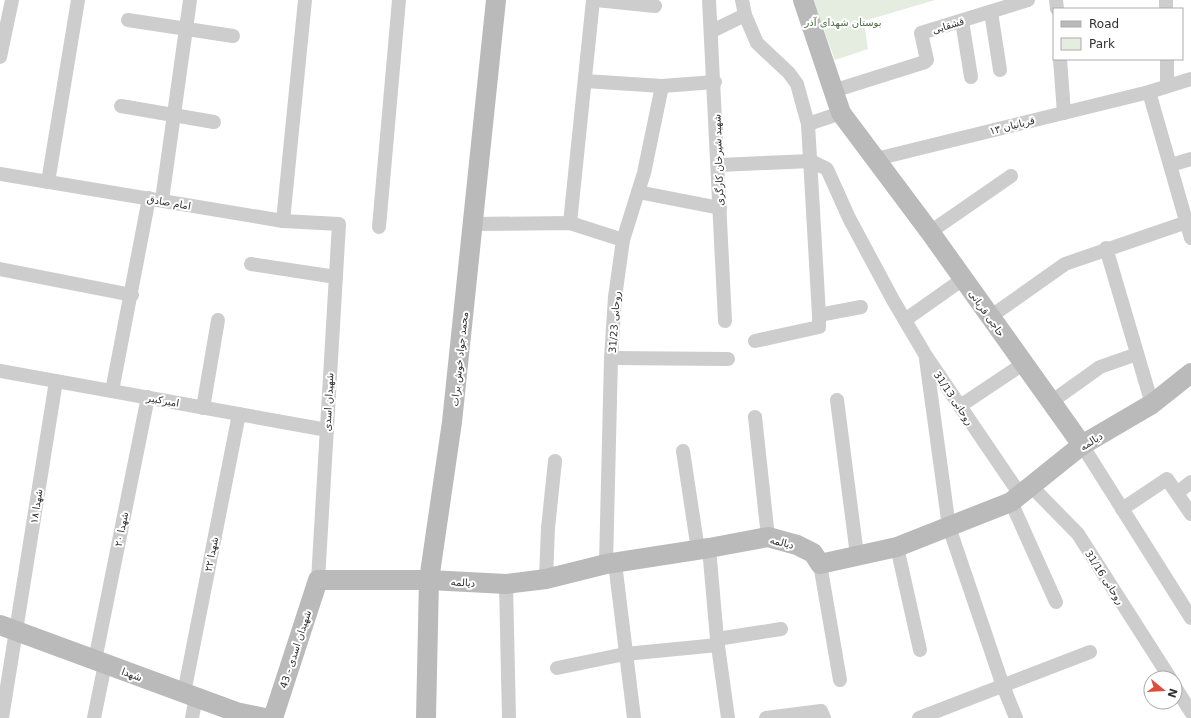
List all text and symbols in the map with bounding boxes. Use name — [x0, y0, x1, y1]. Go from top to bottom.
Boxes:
legend — [1053, 8, 1183, 60]
street label: قشقایی — [931, 15, 966, 36]
park label: بوستان شهدای آذر — [804, 16, 882, 29]
text: Road — [1089, 17, 1119, 31]
text: Park — [1089, 37, 1115, 51]
street label: شهید شیرخان کارگری — [711, 114, 727, 206]
street label: ۱۳ قربانیان — [988, 115, 1036, 136]
street label: امام صادق — [146, 193, 192, 212]
street label: حاجی قربانی — [967, 288, 1007, 339]
street label: روحانی 31/23 — [607, 291, 623, 353]
street label: محمد جواد خوش برات — [449, 311, 470, 407]
street label: روحانی 31/13 — [931, 369, 976, 428]
street label: شهیدان اسدی — [321, 372, 337, 432]
street label: امیرکبیر — [145, 392, 180, 409]
street label: دیالمه — [1078, 430, 1105, 453]
street label: شهدا ۱۸ — [28, 488, 46, 524]
street label: شهدا ۲۰ — [113, 511, 131, 547]
street label: دیالمه — [769, 534, 795, 551]
street label: شهدا ۲۲ — [203, 536, 221, 572]
street label: روحانی 31/16 — [1082, 548, 1126, 607]
street label: دیالمه — [450, 576, 475, 589]
street label: شهیدان اسدی - 43 — [278, 609, 314, 690]
street label: شهدا — [120, 666, 144, 684]
north arrow — [1143, 670, 1183, 710]
text: N — [1164, 687, 1180, 699]

